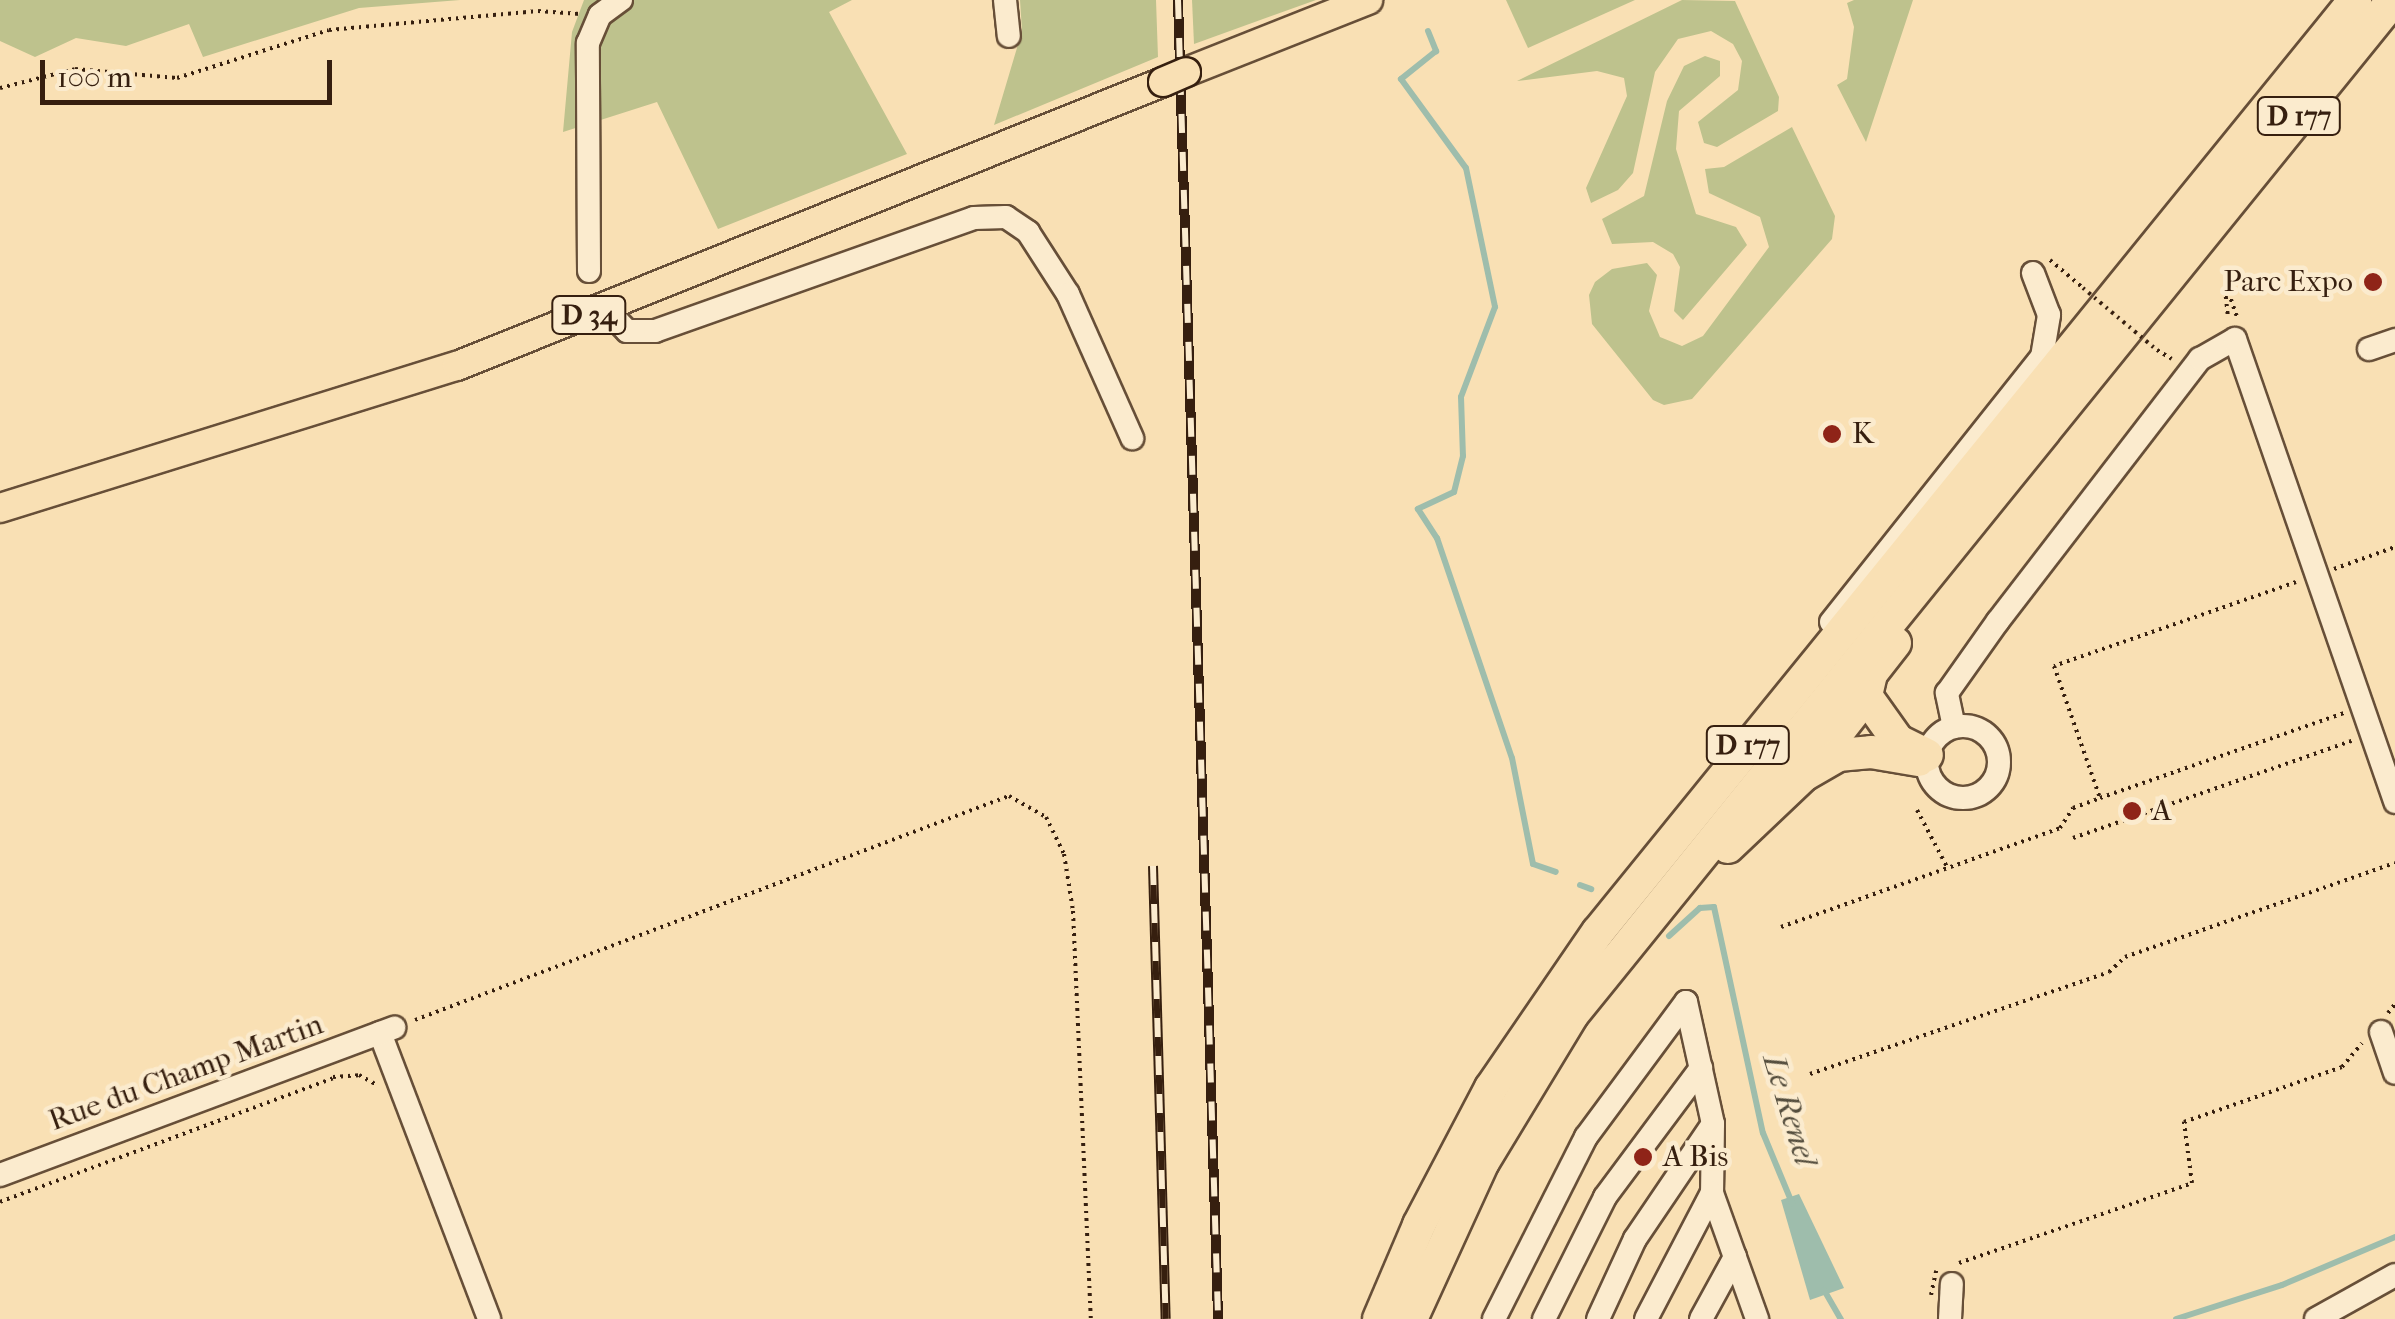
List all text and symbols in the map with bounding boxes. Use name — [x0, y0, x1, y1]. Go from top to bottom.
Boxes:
scale bar — [45, 40, 338, 102]
text: 100 m — [57, 60, 132, 95]
road number: D 177 — [2256, 93, 2342, 139]
place label: Parc Expo — [2224, 264, 2353, 300]
marker: Parc Expo — [2362, 271, 2384, 293]
road number: D 34 — [549, 292, 629, 338]
place label: K — [1852, 416, 1874, 452]
marker: K — [1821, 423, 1843, 445]
road number: D 177 — [1706, 722, 1790, 768]
place label: A — [2152, 793, 2171, 829]
marker: A — [2121, 800, 2143, 822]
street label: Rue du Champ Martin — [44, 1007, 328, 1139]
water label: Le Renel — [1754, 1050, 1824, 1170]
place label: A Bis — [1663, 1139, 1728, 1175]
marker: A Bis — [1632, 1146, 1654, 1168]

